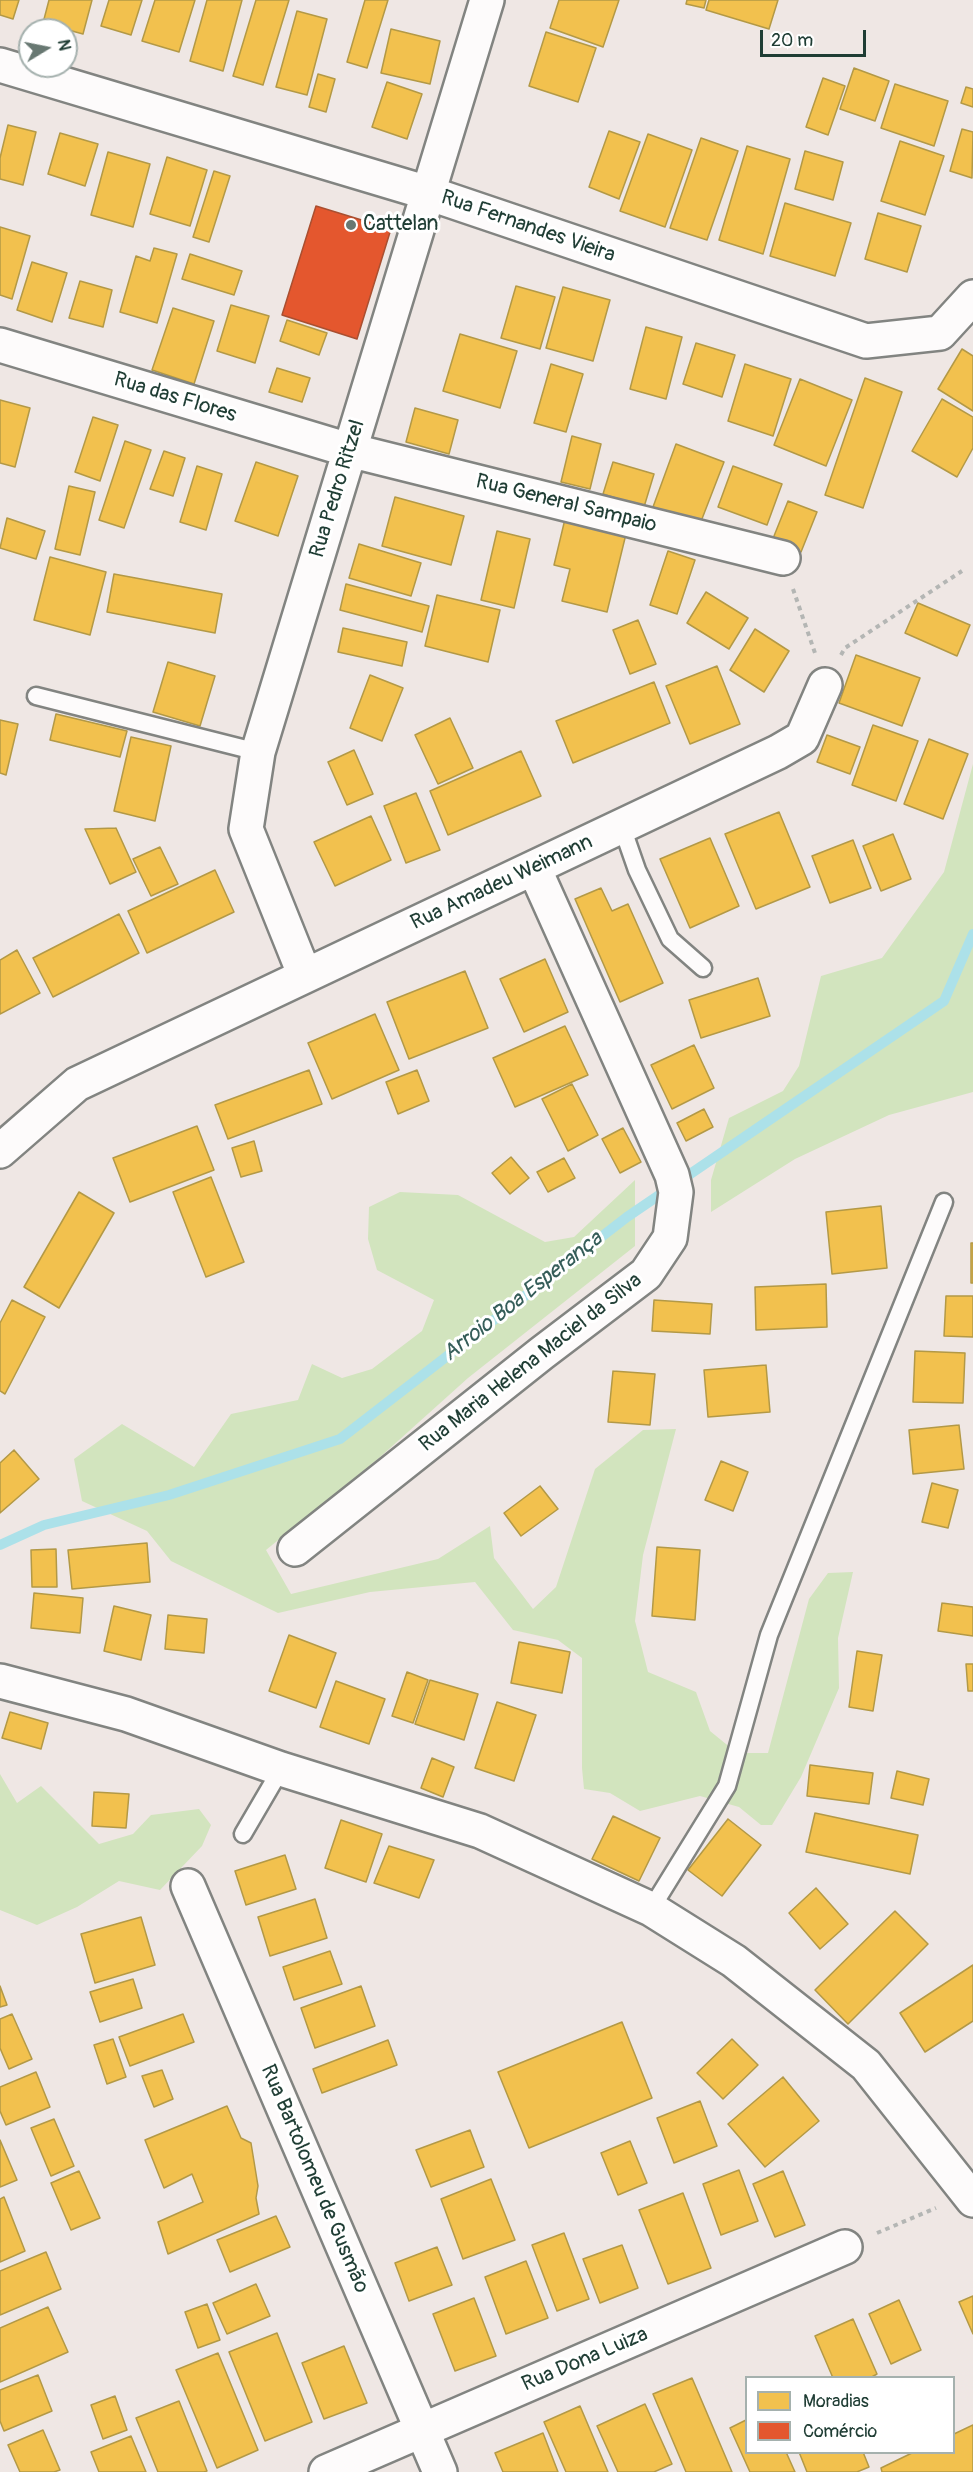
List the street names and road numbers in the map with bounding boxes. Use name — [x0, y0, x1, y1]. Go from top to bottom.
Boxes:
street label: Rua Fernandes Vieira — [438, 185, 618, 269]
street label: Rua das Flores — [111, 367, 239, 429]
street label: Rua Pedro Ritzel — [305, 417, 371, 561]
street label: Rua General Sampaio — [473, 469, 659, 539]
street label: Rua Amadeu Weimann — [407, 830, 597, 936]
street label: Rua Maria Helena Maciel da Silva — [415, 1268, 647, 1458]
street label: Rua Bartolomeu de Gusmão — [254, 2061, 374, 2297]
street label: Rua Dona Luiza — [518, 2322, 652, 2398]

